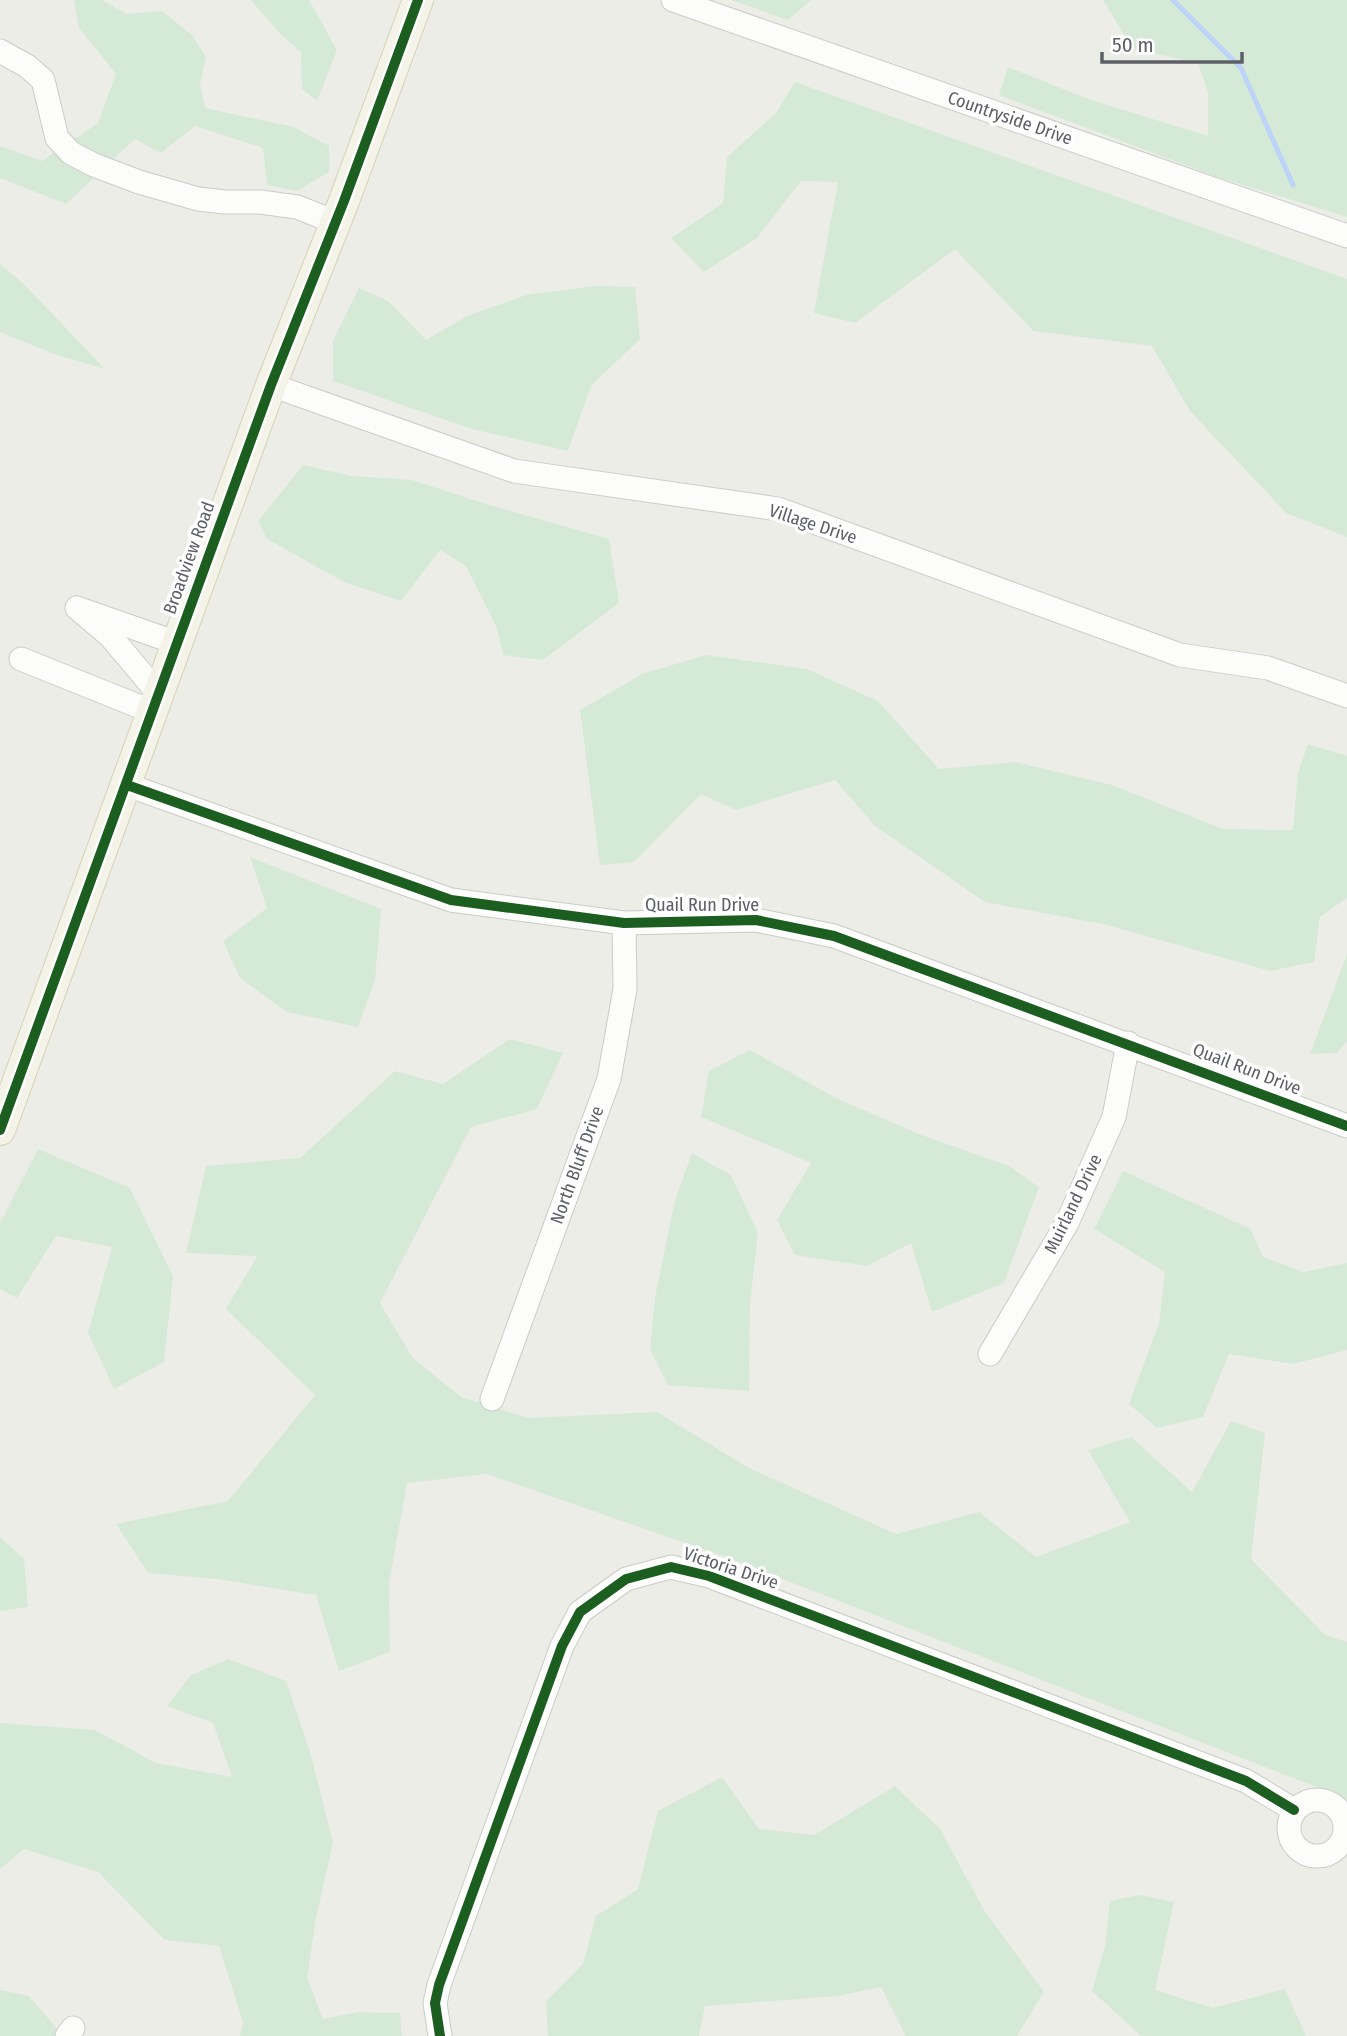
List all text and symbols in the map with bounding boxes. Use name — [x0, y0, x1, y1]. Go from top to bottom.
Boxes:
scale bar — [1102, 21, 1242, 65]
text: 50 m — [1112, 32, 1154, 58]
street label: Countryside Drive — [945, 86, 1075, 150]
street label: Broadview Road — [158, 499, 220, 617]
street label: Village Drive — [766, 499, 860, 549]
street label: Quail Run Drive — [645, 894, 759, 916]
street label: Quail Run Drive — [1190, 1038, 1304, 1100]
street label: North Bluff Drive — [546, 1103, 609, 1227]
street label: Muirland Drive — [1039, 1151, 1107, 1257]
street label: Victoria Drive — [681, 1542, 781, 1594]

